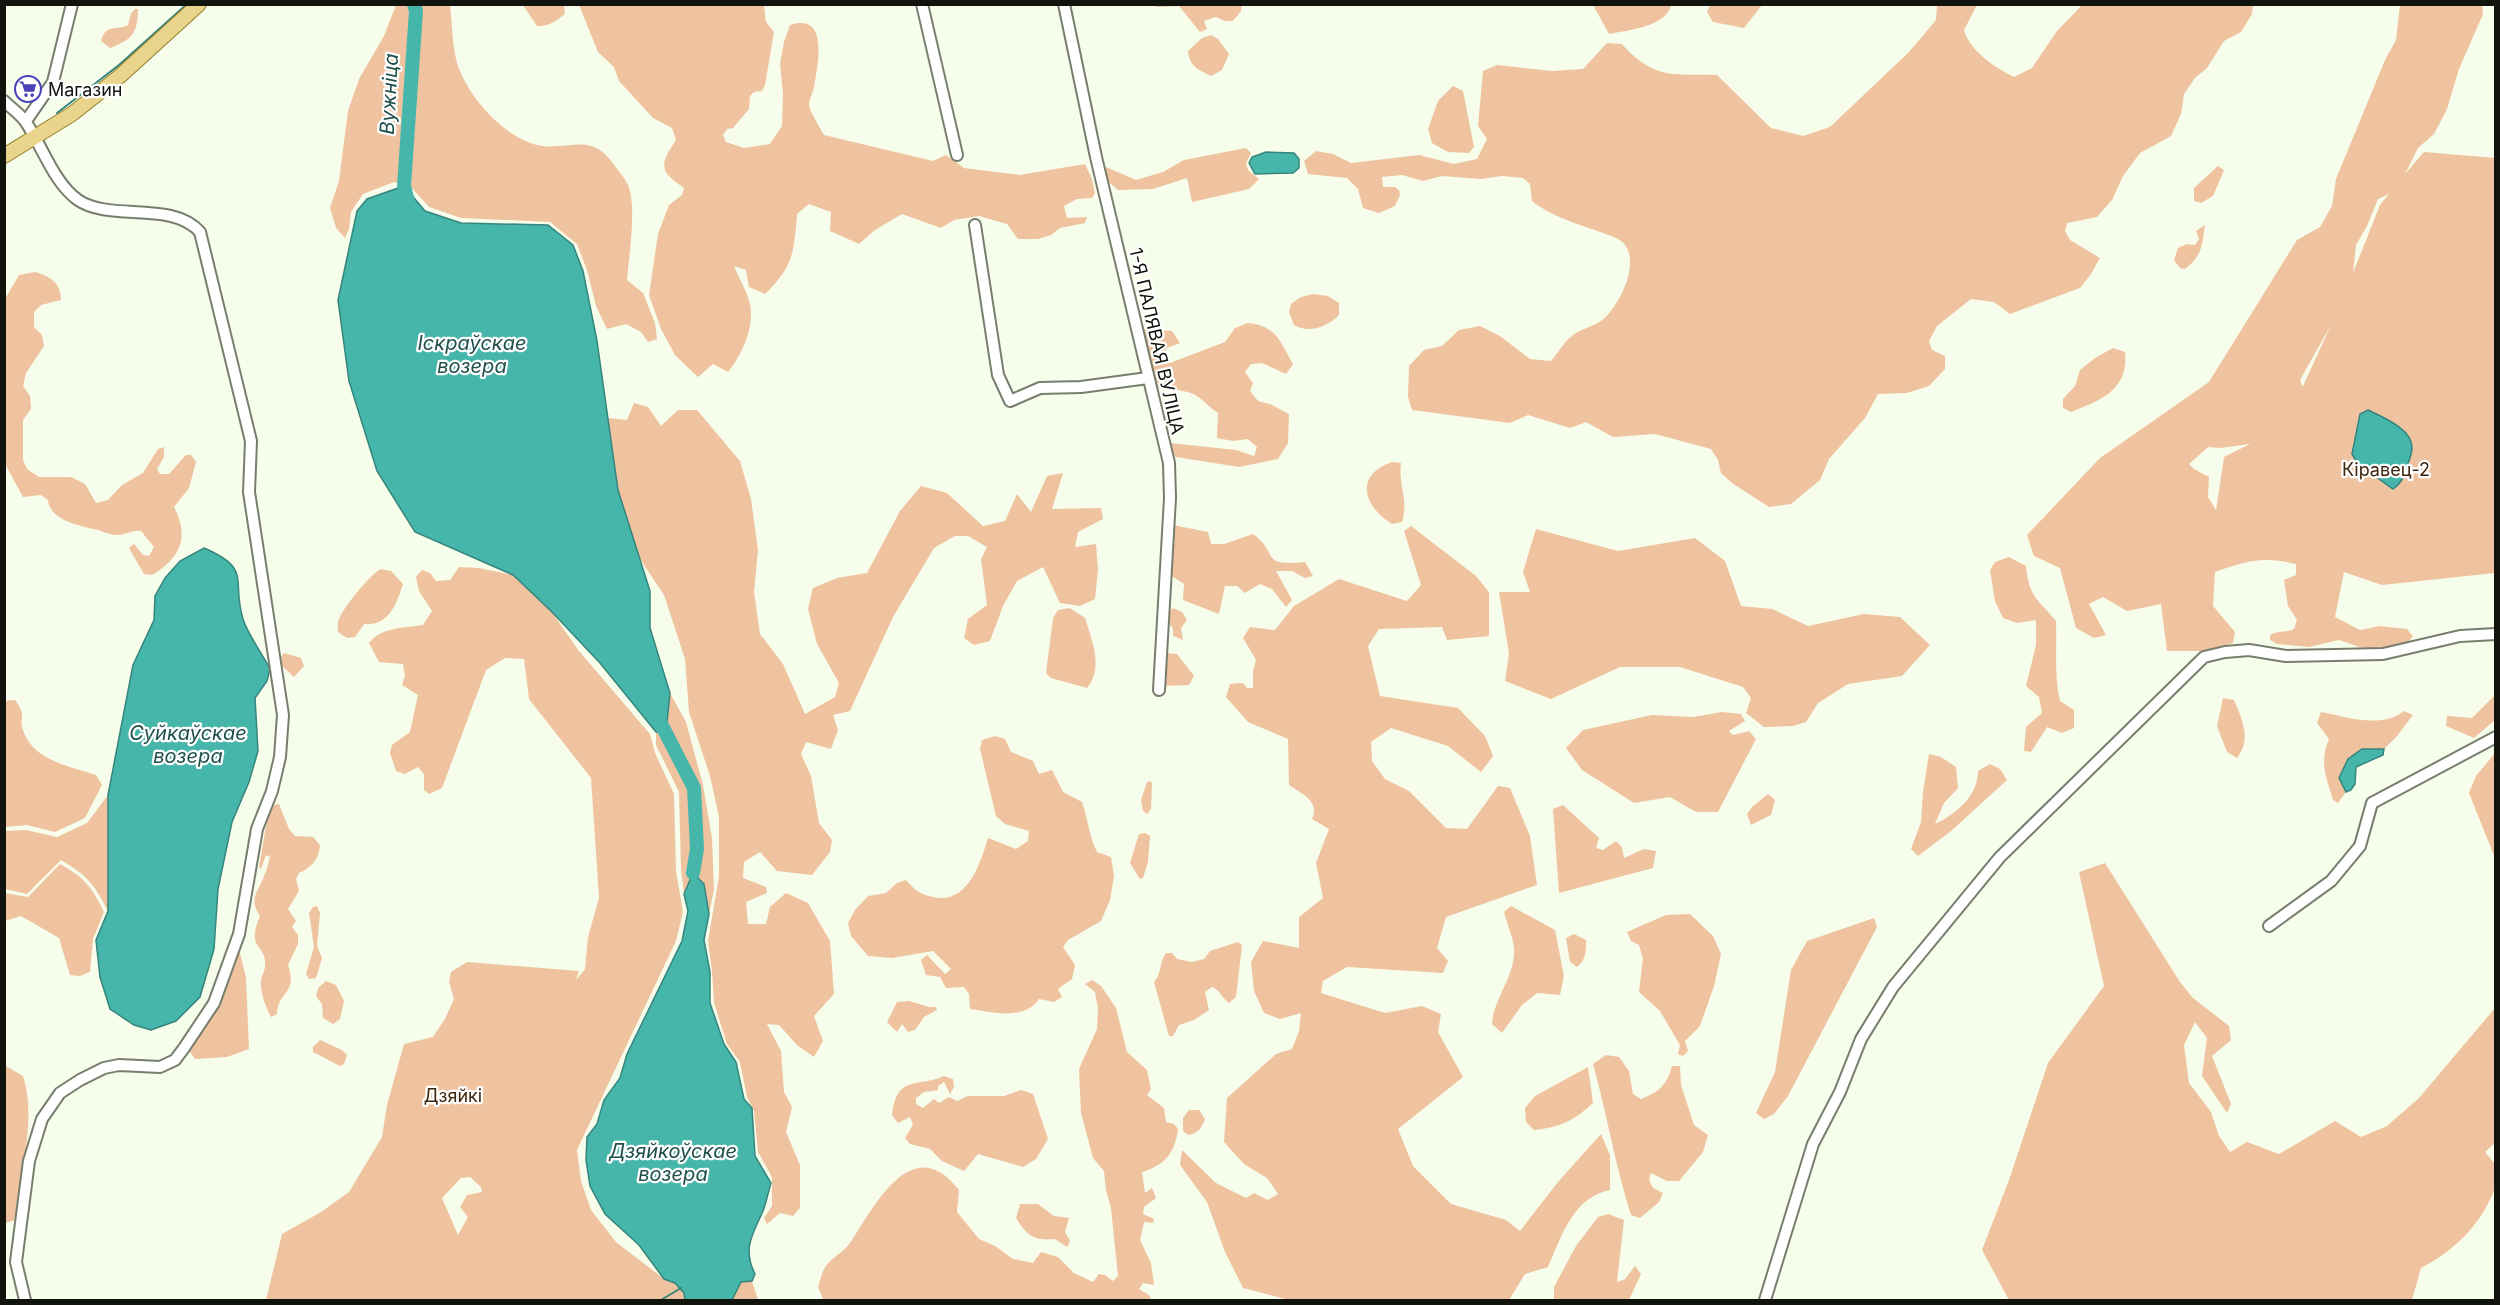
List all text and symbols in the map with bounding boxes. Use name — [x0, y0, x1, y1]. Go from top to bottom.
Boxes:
water label: Вужніца — [375, 53, 403, 135]
supermarket icon: Магазин — [13, 74, 43, 104]
place label: Магазин — [48, 79, 123, 100]
street label: 1-Я ПАЛЯВАЯ ВУЛІЦА — [1125, 246, 1189, 436]
water label: Іскраўскае возера — [417, 331, 527, 378]
park label: Кіравец-2 — [2342, 459, 2430, 480]
water label: Суйкаўскае возера — [129, 721, 247, 768]
park label: Дзяйкі — [424, 1085, 482, 1106]
water label: Дзяйкоўскае возера — [608, 1139, 737, 1186]

